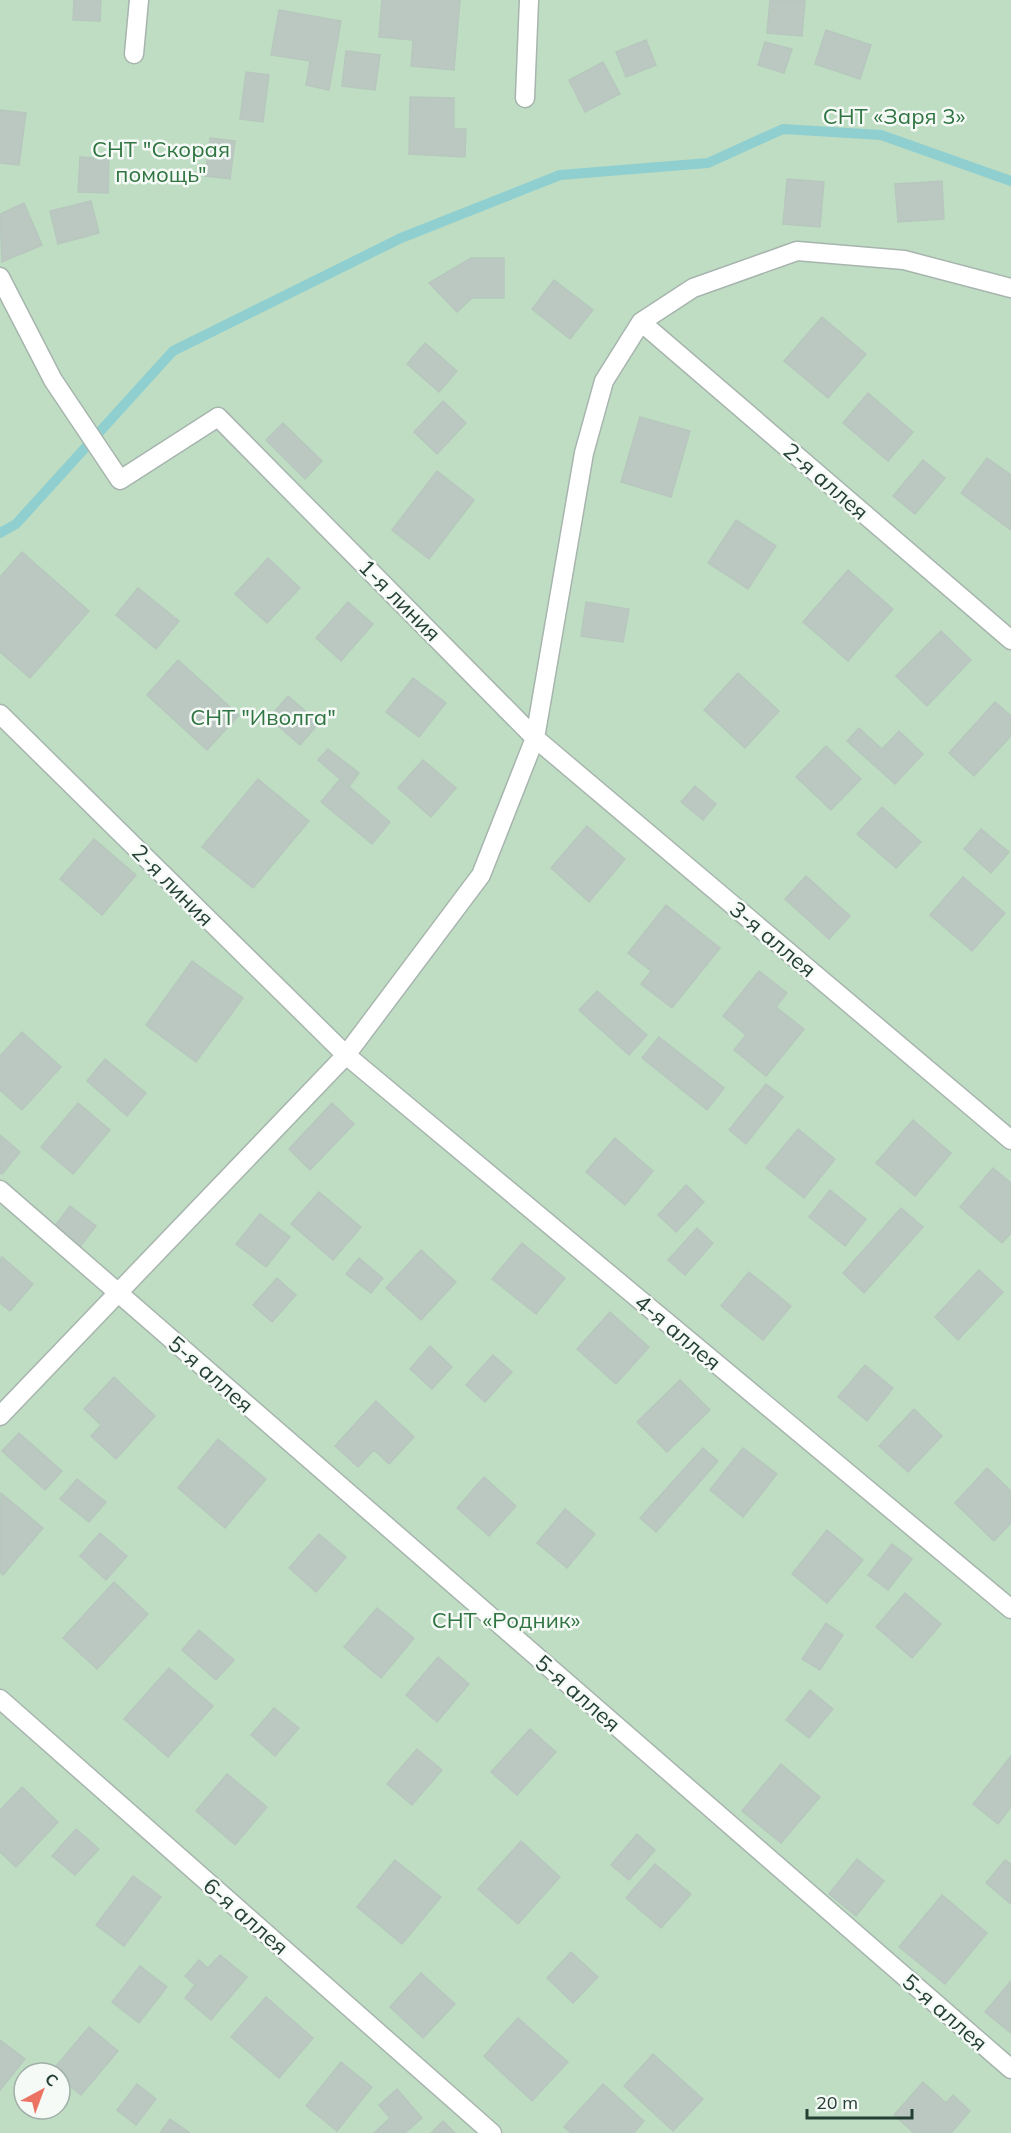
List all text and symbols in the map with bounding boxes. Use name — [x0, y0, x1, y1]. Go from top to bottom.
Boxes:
park label: СНТ «Заря 3» — [823, 102, 966, 130]
park label: СНТ "Скорая помощь" — [92, 135, 230, 188]
street label: 2-я аллея — [778, 436, 874, 526]
street label: 1-я линия — [353, 553, 447, 647]
park label: СНТ "Иволга" — [190, 703, 336, 731]
street label: 2-я линия — [126, 838, 220, 932]
street label: 3-я аллея — [724, 895, 822, 983]
street label: 4-я аллея — [629, 1288, 727, 1376]
street label: 5-я аллея — [163, 1329, 259, 1419]
park label: СНТ «Родник» — [432, 1606, 581, 1634]
street label: 5-я аллея — [530, 1648, 626, 1738]
street label: 6-я аллея — [198, 1871, 294, 1961]
street label: 5-я аллея — [897, 1967, 993, 2057]
north arrow — [12, 2061, 72, 2121]
text: С — [41, 2069, 63, 2091]
scale bar — [807, 2082, 912, 2120]
text: 20 m — [816, 2091, 858, 2114]

